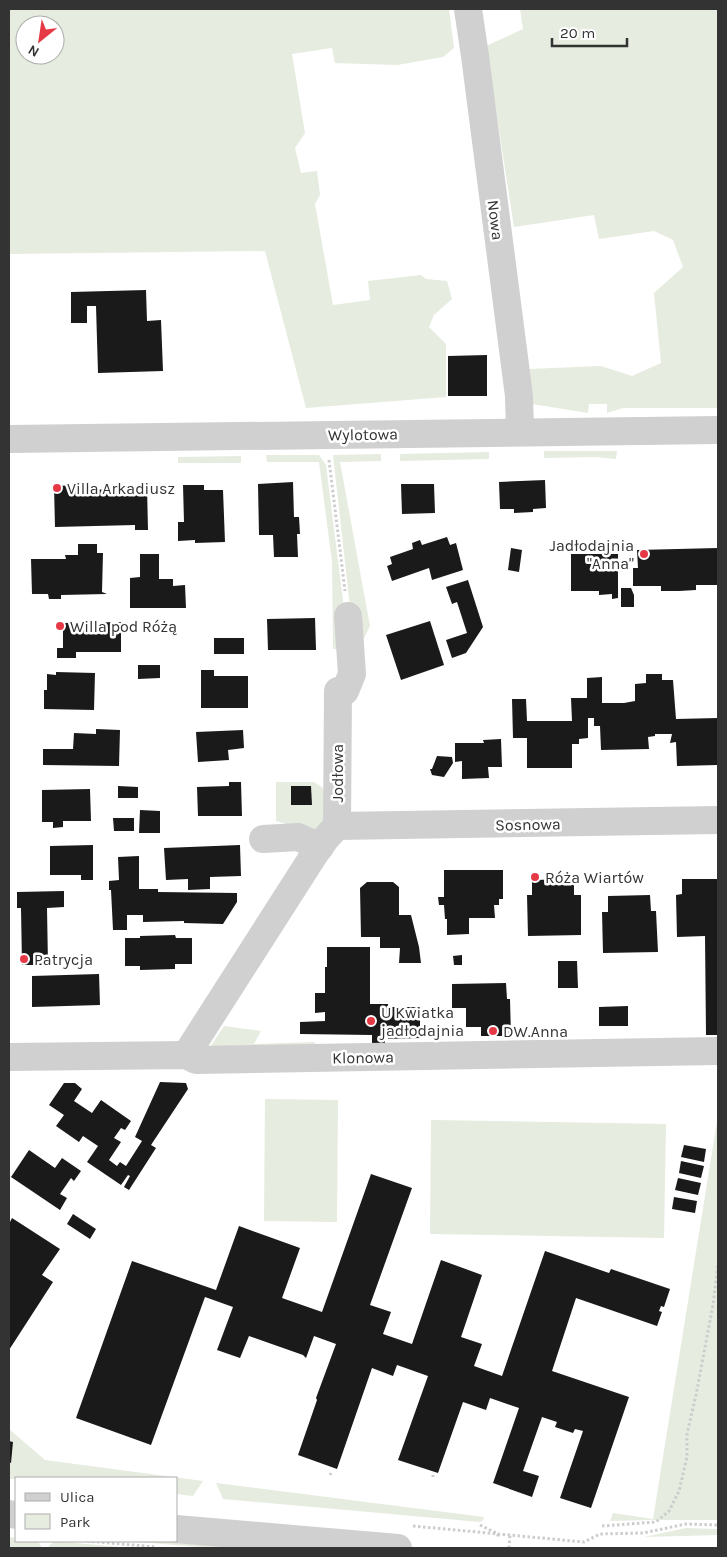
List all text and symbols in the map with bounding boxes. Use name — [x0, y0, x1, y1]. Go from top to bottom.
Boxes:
north arrow — [15, 15, 65, 65]
scale bar — [552, 15, 627, 47]
text: 20 m — [560, 24, 595, 42]
text: N — [25, 41, 42, 61]
street label: Nowa — [484, 199, 507, 241]
street label: Wylotowa — [328, 424, 398, 445]
place label: Villa Arkadiusz — [67, 479, 175, 498]
marker: Villa Arkadiusz — [51, 482, 63, 494]
place label: Jadłodajnia "Anna" — [549, 536, 634, 573]
marker: Jadłodajnia "Anna" — [638, 548, 650, 560]
place label: Willa pod Różą — [70, 617, 177, 636]
marker: Willa pod Różą — [54, 620, 66, 632]
street label: Jodłowa — [328, 744, 347, 802]
street label: Sosnowa — [495, 814, 561, 835]
place label: Róża Wiartów — [545, 868, 644, 887]
marker: Róża Wiartów — [529, 871, 541, 883]
place label: Patrycja — [34, 950, 93, 969]
marker: Patrycja — [18, 953, 30, 965]
place label: U Kwiatka jadłodajnia — [379, 1003, 464, 1040]
marker: U Kwiatka jadłodajnia — [365, 1015, 377, 1027]
place label: DW.Anna — [503, 1022, 568, 1041]
marker: DW.Anna — [487, 1025, 499, 1037]
street label: Klonowa — [332, 1047, 394, 1068]
legend — [15, 1477, 178, 1542]
text: Ulica — [60, 1488, 94, 1506]
text: Park — [60, 1513, 90, 1531]

